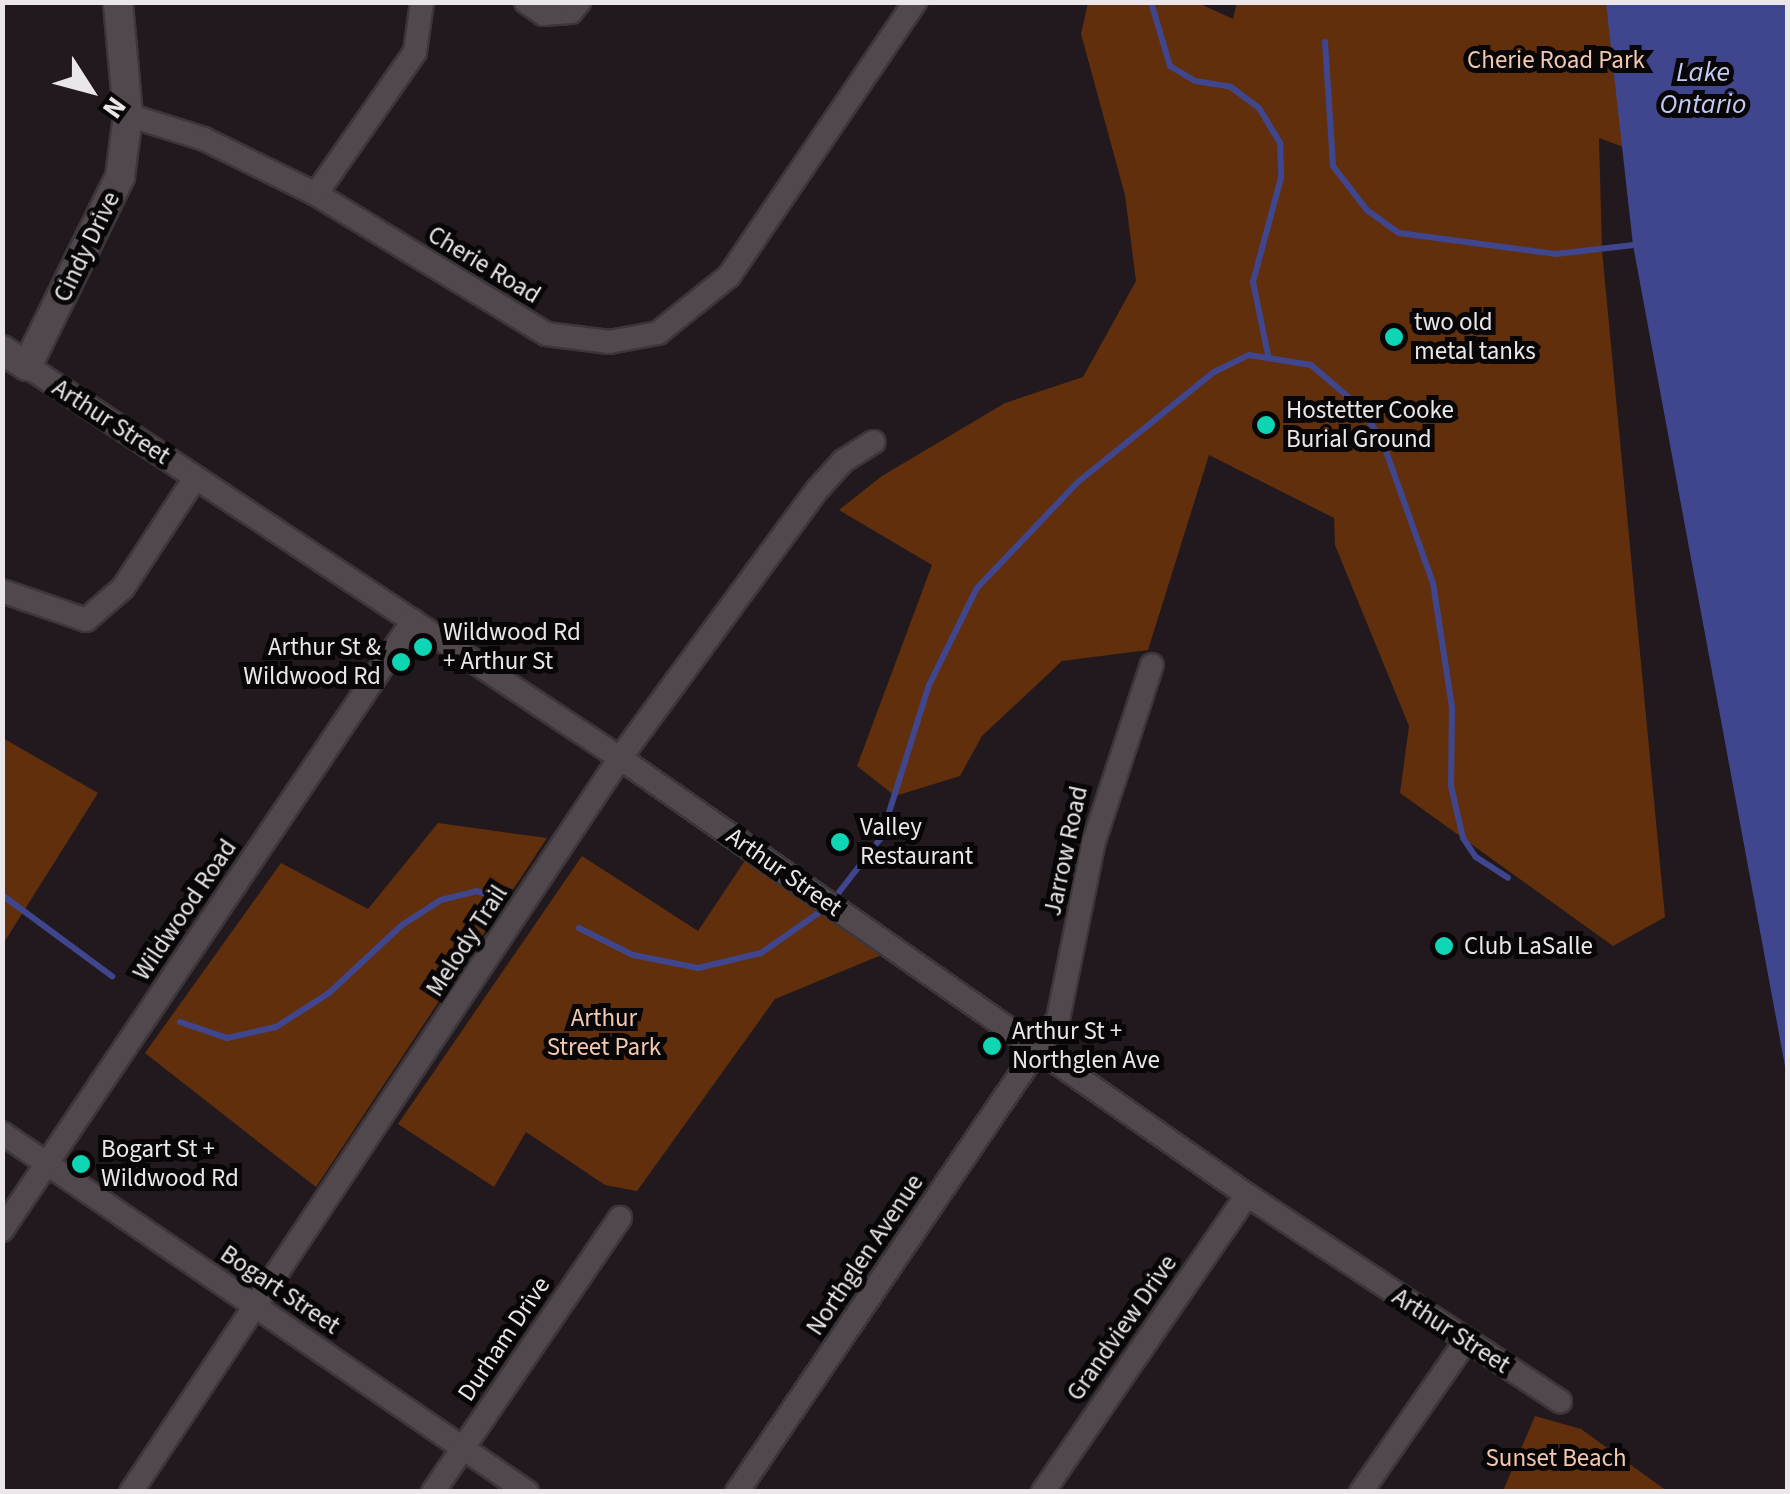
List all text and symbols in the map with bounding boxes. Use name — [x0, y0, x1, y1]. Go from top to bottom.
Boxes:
north arrow — [40, 40, 140, 140]
park label: Cherie Road Park — [1467, 45, 1645, 75]
water label: Lake Ontario — [1660, 55, 1746, 121]
text: N — [93, 88, 136, 127]
street label: Cindy Drive — [47, 187, 127, 307]
street label: Cherie Road — [422, 220, 546, 310]
place label: two old metal tanks — [1414, 308, 1536, 367]
marker: two old metal tanks — [1383, 326, 1405, 348]
street label: Arthur Street — [47, 373, 175, 471]
place label: Hostetter Cooke Burial Ground — [1286, 396, 1454, 455]
marker: Hostetter Cooke Burial Ground — [1255, 414, 1277, 436]
place label: Wildwood Rd + Arthur St — [443, 618, 581, 677]
place label: Arthur St & Wildwood Rd — [243, 633, 381, 692]
marker: Wildwood Rd + Arthur St — [412, 636, 434, 658]
marker: Arthur St & Wildwood Rd — [390, 651, 412, 673]
street label: Jarrow Road — [1038, 783, 1094, 919]
place label: Valley Restaurant — [860, 813, 973, 872]
street label: Arthur Street — [720, 821, 848, 923]
marker: Valley Restaurant — [829, 831, 851, 853]
street label: Wildwood Road — [127, 834, 243, 986]
street label: Melody Trail — [420, 880, 514, 1002]
place label: Club LaSalle — [1464, 931, 1593, 961]
marker: Club LaSalle — [1433, 935, 1455, 957]
park label: Arthur Street Park — [547, 1004, 661, 1063]
place label: Arthur St + Northglen Ave — [1012, 1017, 1160, 1076]
marker: Arthur St + Northglen Ave — [981, 1035, 1003, 1057]
place label: Bogart St + Wildwood Rd — [101, 1135, 239, 1194]
marker: Bogart St + Wildwood Rd — [70, 1153, 92, 1175]
street label: Northglen Avenue — [800, 1169, 930, 1341]
street label: Bogart Street — [214, 1239, 346, 1341]
street label: Grandview Drive — [1061, 1249, 1183, 1407]
street label: Durham Drive — [451, 1271, 557, 1407]
street label: Arthur Street — [1387, 1282, 1515, 1380]
park label: Sunset Beach — [1485, 1443, 1627, 1473]

